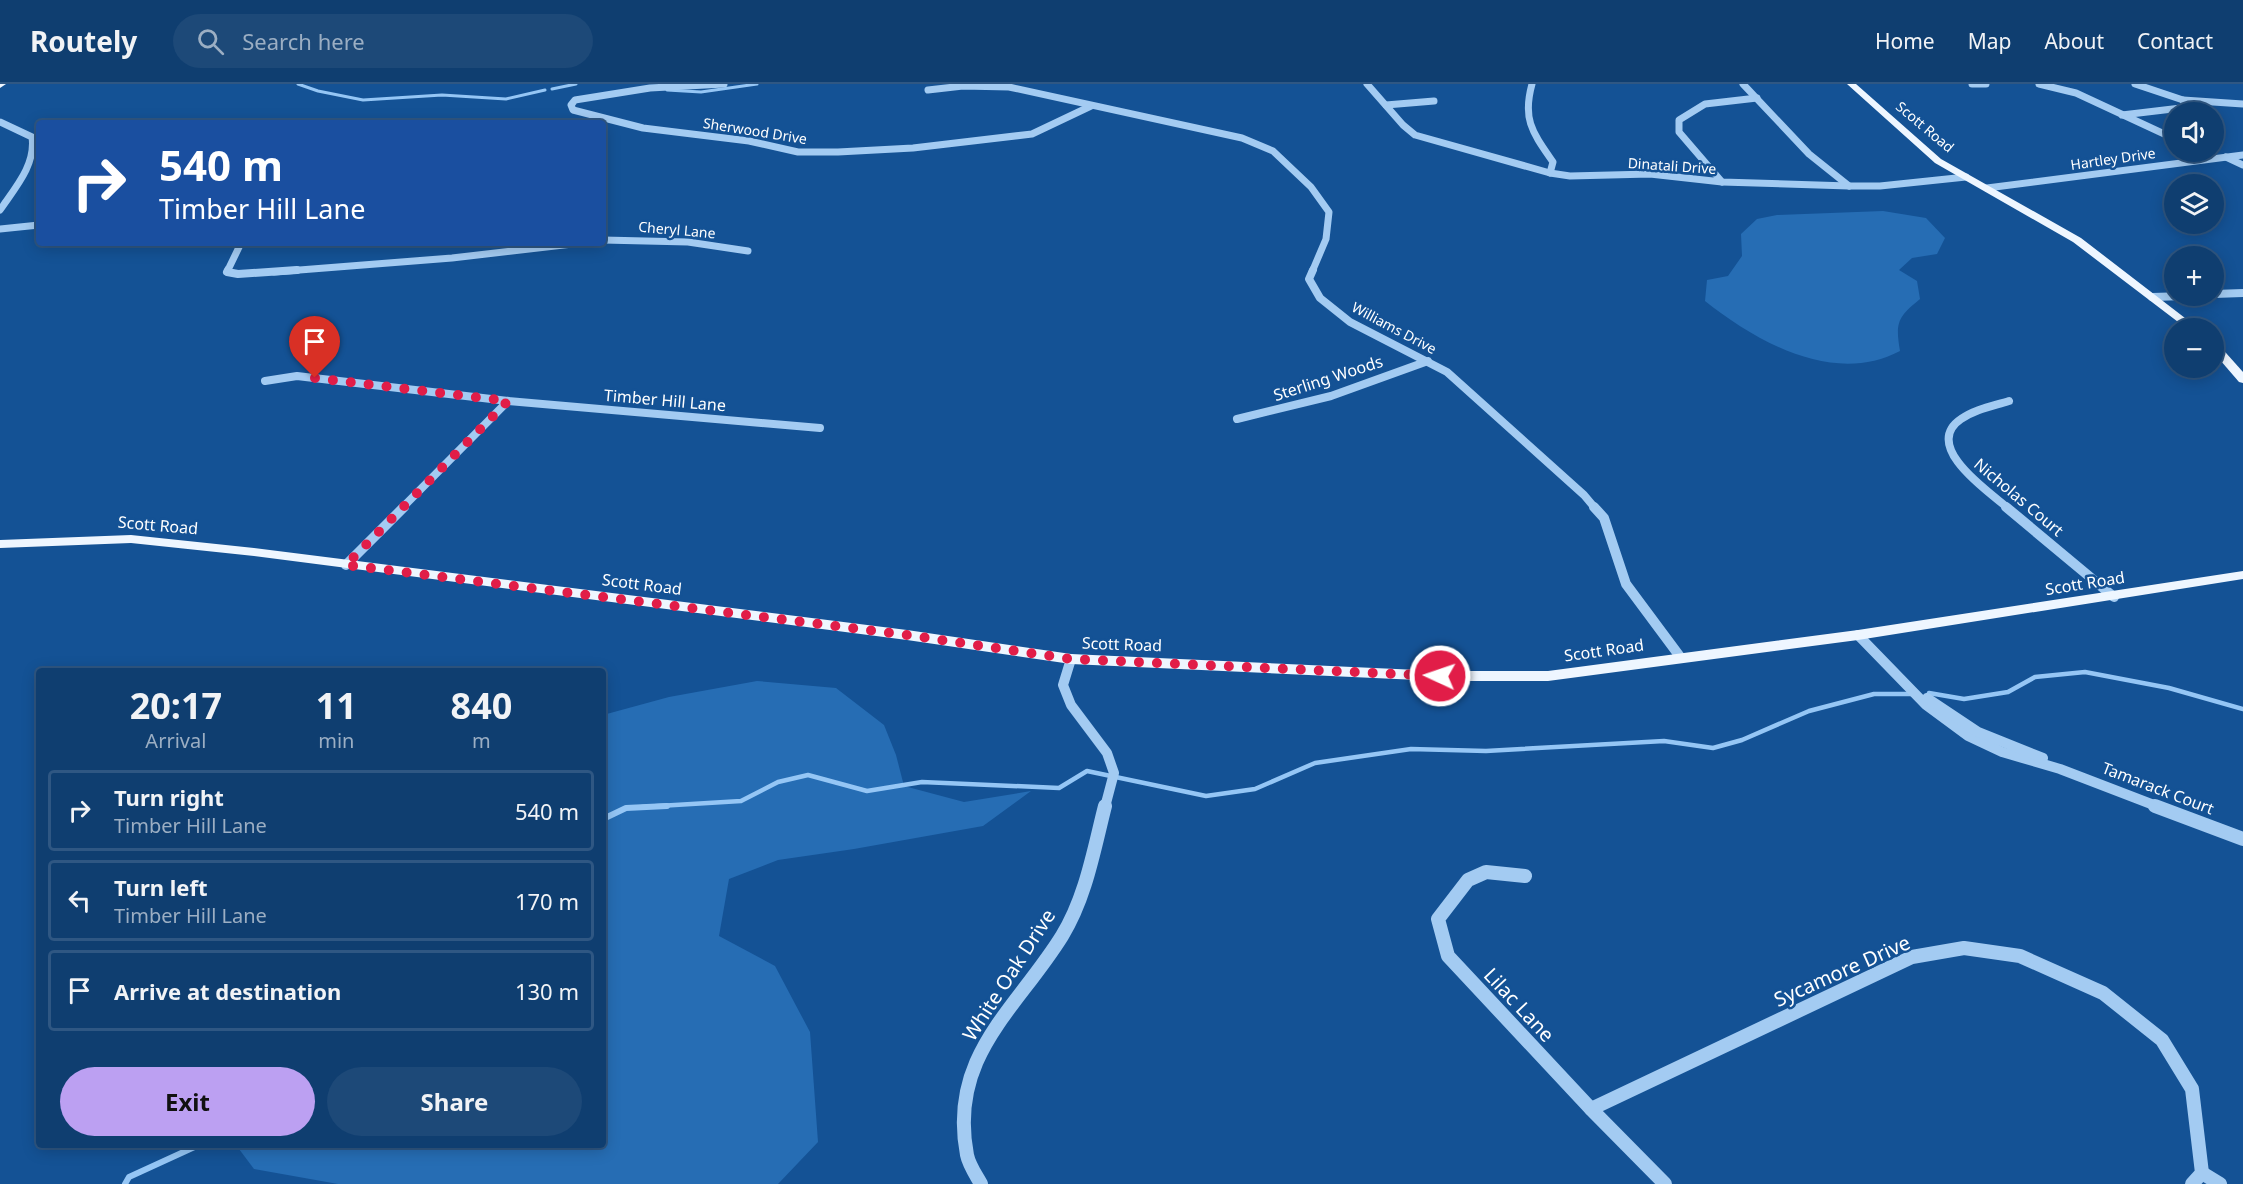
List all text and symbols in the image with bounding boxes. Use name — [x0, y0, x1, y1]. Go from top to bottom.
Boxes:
search box — [173, 14, 593, 68]
text: Routely — [30, 22, 137, 60]
icon: search — [194, 25, 227, 58]
text: Search here — [242, 26, 365, 56]
text: Home — [1875, 27, 1935, 55]
text: Map — [1968, 27, 2011, 55]
text: About — [2044, 27, 2104, 55]
text: Contact — [2137, 27, 2213, 55]
street label: Scott Road — [1892, 97, 1958, 156]
map controls — [2164, 102, 2224, 378]
button: sound — [2164, 102, 2224, 162]
street label: Sherwood Drive — [702, 113, 808, 148]
text: 540 m — [159, 136, 283, 193]
street label: Hartley Drive — [2069, 143, 2157, 174]
icon: right — [60, 144, 138, 222]
street label: Dinatali Drive — [1627, 153, 1717, 178]
button: layers — [2164, 174, 2224, 234]
text: Timber Hill Lane — [159, 190, 365, 227]
street label: Cheryl Lane — [638, 217, 716, 242]
button: + — [2164, 246, 2224, 306]
street label: Williams Drive — [1349, 297, 1440, 358]
pin — [289, 316, 340, 378]
button: − — [2164, 318, 2224, 378]
icon: arrive — [298, 325, 331, 358]
street label: Sterling Woods — [1271, 350, 1385, 406]
street label: Timber Hill Lane — [603, 384, 727, 416]
street label: Nicholas Court — [1970, 453, 2069, 541]
street label: Scott Road — [117, 511, 199, 539]
street label: Scott Road — [2044, 566, 2126, 600]
street label: Scott Road — [601, 568, 683, 600]
street label: Scott Road — [1081, 632, 1163, 656]
street label: Scott Road — [1563, 634, 1645, 666]
position arrow — [1408, 644, 1472, 708]
text: 20:17 — [130, 681, 222, 730]
text: 11 — [316, 681, 357, 730]
text: 840 — [451, 681, 512, 730]
text: Arrival — [145, 727, 206, 754]
text: min — [318, 727, 354, 754]
text: m — [472, 727, 491, 754]
street label: Tamarack Court — [2099, 757, 2217, 820]
text: Turn right — [114, 782, 224, 812]
icon: right — [63, 794, 96, 827]
text: 540 m — [515, 796, 579, 826]
text: Timber Hill Lane — [114, 812, 267, 839]
text: Turn left — [114, 872, 208, 902]
icon: left — [63, 884, 96, 917]
text: 170 m — [515, 886, 579, 916]
text: Timber Hill Lane — [114, 902, 267, 929]
street label: White Oak Drive — [956, 904, 1061, 1046]
street label: Sycamore Drive — [1769, 928, 1914, 1013]
street label: Lilac Lane — [1478, 962, 1561, 1048]
icon: arrive — [63, 974, 96, 1007]
text: Arrive at destination — [114, 976, 341, 1006]
text: 130 m — [515, 976, 579, 1006]
button: Exit — [60, 1067, 315, 1136]
button: Share — [327, 1067, 582, 1136]

